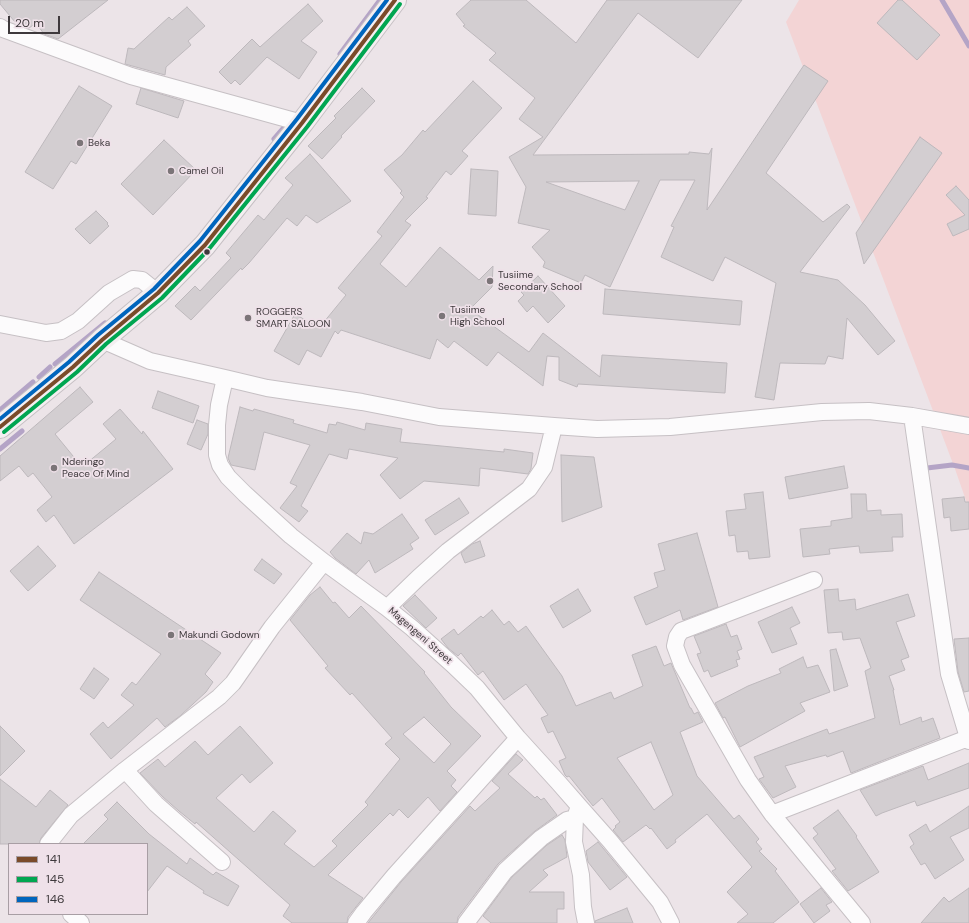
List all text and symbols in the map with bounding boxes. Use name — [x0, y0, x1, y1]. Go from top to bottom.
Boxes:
scale bar — [10, 8, 62, 34]
text: 20 m — [15, 15, 44, 31]
place label: Beka — [88, 137, 110, 149]
marker: Beka — [75, 138, 85, 148]
place label: Camel Oil — [179, 165, 223, 177]
marker: Camel Oil — [166, 166, 176, 176]
unlabelled marker — [202, 247, 212, 257]
place label: Tusiime Secondary School — [498, 269, 582, 292]
marker: Tusiime Secondary School — [485, 276, 495, 286]
place label: Tusiime High School — [450, 304, 505, 328]
place label: ROGGERS SMART SALOON — [256, 306, 331, 330]
marker: Tusiime High School — [437, 311, 447, 321]
marker: ROGGERS SMART SALOON — [243, 313, 253, 323]
place label: Nderingo Peace Of Mind — [62, 456, 129, 480]
marker: Nderingo Peace Of Mind — [49, 463, 59, 473]
street label: Magengeni Street — [386, 605, 454, 667]
place label: Makundi Godown — [179, 629, 260, 641]
marker: Makundi Godown — [166, 630, 176, 640]
legend — [8, 843, 148, 915]
text: 141 — [46, 851, 61, 867]
text: 145 — [46, 871, 64, 887]
text: 146 — [46, 891, 65, 907]

